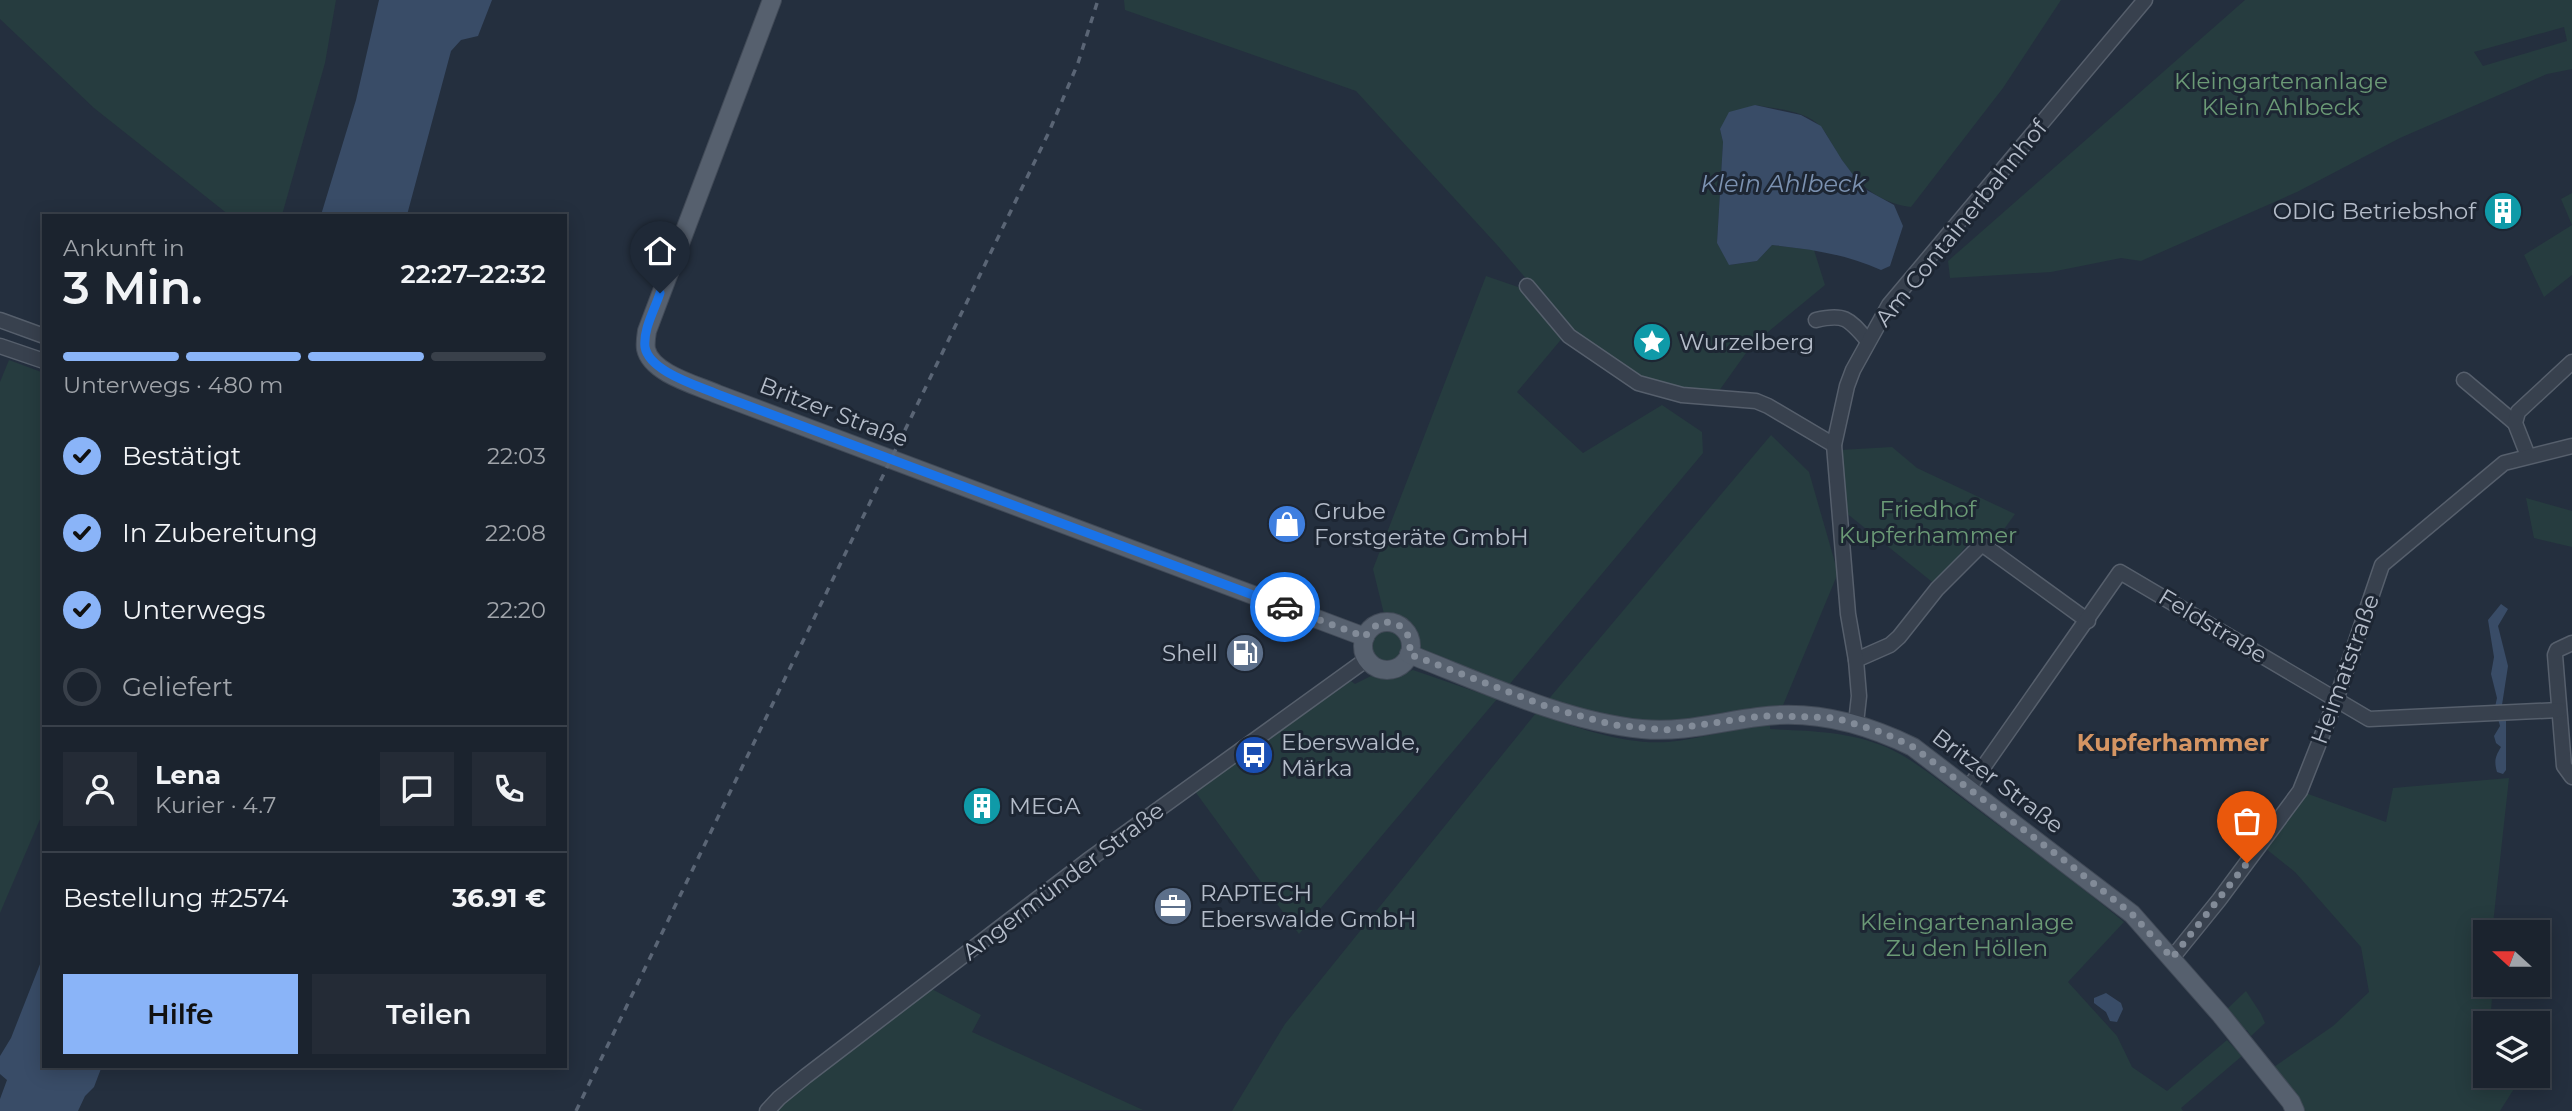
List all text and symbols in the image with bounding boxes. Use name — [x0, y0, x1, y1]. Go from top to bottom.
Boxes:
park label: Kleingartenanlage Klein Ahlbeck — [2174, 67, 2388, 121]
street label: Am Containerbahnhof — [1869, 113, 2054, 332]
water label: Klein Ahlbeck — [1700, 169, 1867, 198]
building icon: ODIG Betriebshof — [2482, 190, 2524, 232]
place label: ODIG Betriebshof — [2273, 197, 2477, 225]
pin — [630, 221, 690, 293]
icon: home — [641, 232, 679, 270]
text: Ankunft in — [63, 234, 184, 262]
text: 22:27–22:32 — [400, 258, 546, 290]
text: 3 Min. — [63, 259, 202, 316]
place icon: Wurzelberg — [1631, 321, 1673, 363]
place label: Wurzelberg — [1679, 328, 1814, 356]
text: Unterwegs · 480 m — [63, 371, 283, 399]
street label: Britzer Straße — [756, 371, 912, 453]
icon: check — [63, 437, 101, 475]
text: Bestätigt — [122, 440, 241, 472]
text: 22:03 — [487, 442, 546, 470]
park label: Friedhof Kupferhammer — [1839, 495, 2017, 549]
place label: Grube Forstgeräte GmbH — [1314, 497, 1529, 551]
shop icon: Grube Forstgeräte GmbH — [1266, 503, 1308, 545]
icon: check — [63, 514, 101, 552]
text: In Zubereitung — [122, 517, 318, 549]
text: 22:08 — [485, 519, 546, 547]
courier — [1250, 572, 1320, 642]
street label: Feldstraße — [2154, 583, 2272, 669]
icon: car — [1266, 588, 1304, 626]
street label: Heimatstraße — [2305, 590, 2385, 748]
icon: check — [63, 591, 101, 629]
text: Unterwegs — [122, 594, 265, 626]
text: 22:20 — [487, 596, 546, 624]
fuel station icon: Shell — [1224, 632, 1266, 674]
place label: Shell — [1162, 639, 1218, 667]
text: Geliefert — [122, 671, 233, 703]
street label: Britzer Straße — [1927, 723, 2069, 839]
place label: Eberswalde, Märka — [1281, 728, 1420, 782]
district label: Kupferhammer — [2077, 728, 2269, 757]
bus stop icon: Eberswalde, Märka — [1233, 734, 1275, 776]
button: person — [63, 752, 137, 826]
button: chat — [380, 752, 454, 826]
button: phone — [472, 752, 546, 826]
text: Lena — [155, 759, 221, 791]
building icon: MEGA — [961, 785, 1003, 827]
text: Kurier · 4.7 — [155, 791, 276, 819]
pin — [2217, 791, 2277, 863]
place label: MEGA — [1009, 792, 1081, 820]
street label: Angermünder Straße — [957, 796, 1169, 966]
icon: bag — [2228, 802, 2266, 840]
place label: RAPTECH Eberswalde GmbH — [1200, 879, 1417, 933]
text: Bestellung #2574 — [63, 882, 288, 914]
text: 36.91 € — [452, 882, 546, 914]
office icon: RAPTECH Eberswalde GmbH — [1152, 885, 1194, 927]
park label: Kleingartenanlage Zu den Höllen — [1860, 908, 2074, 962]
north arrow — [2473, 920, 2550, 998]
map controls — [2473, 920, 2550, 1088]
button: Hilfe — [63, 974, 298, 1054]
button: Teilen — [312, 974, 546, 1054]
button: layers — [2473, 1011, 2550, 1088]

